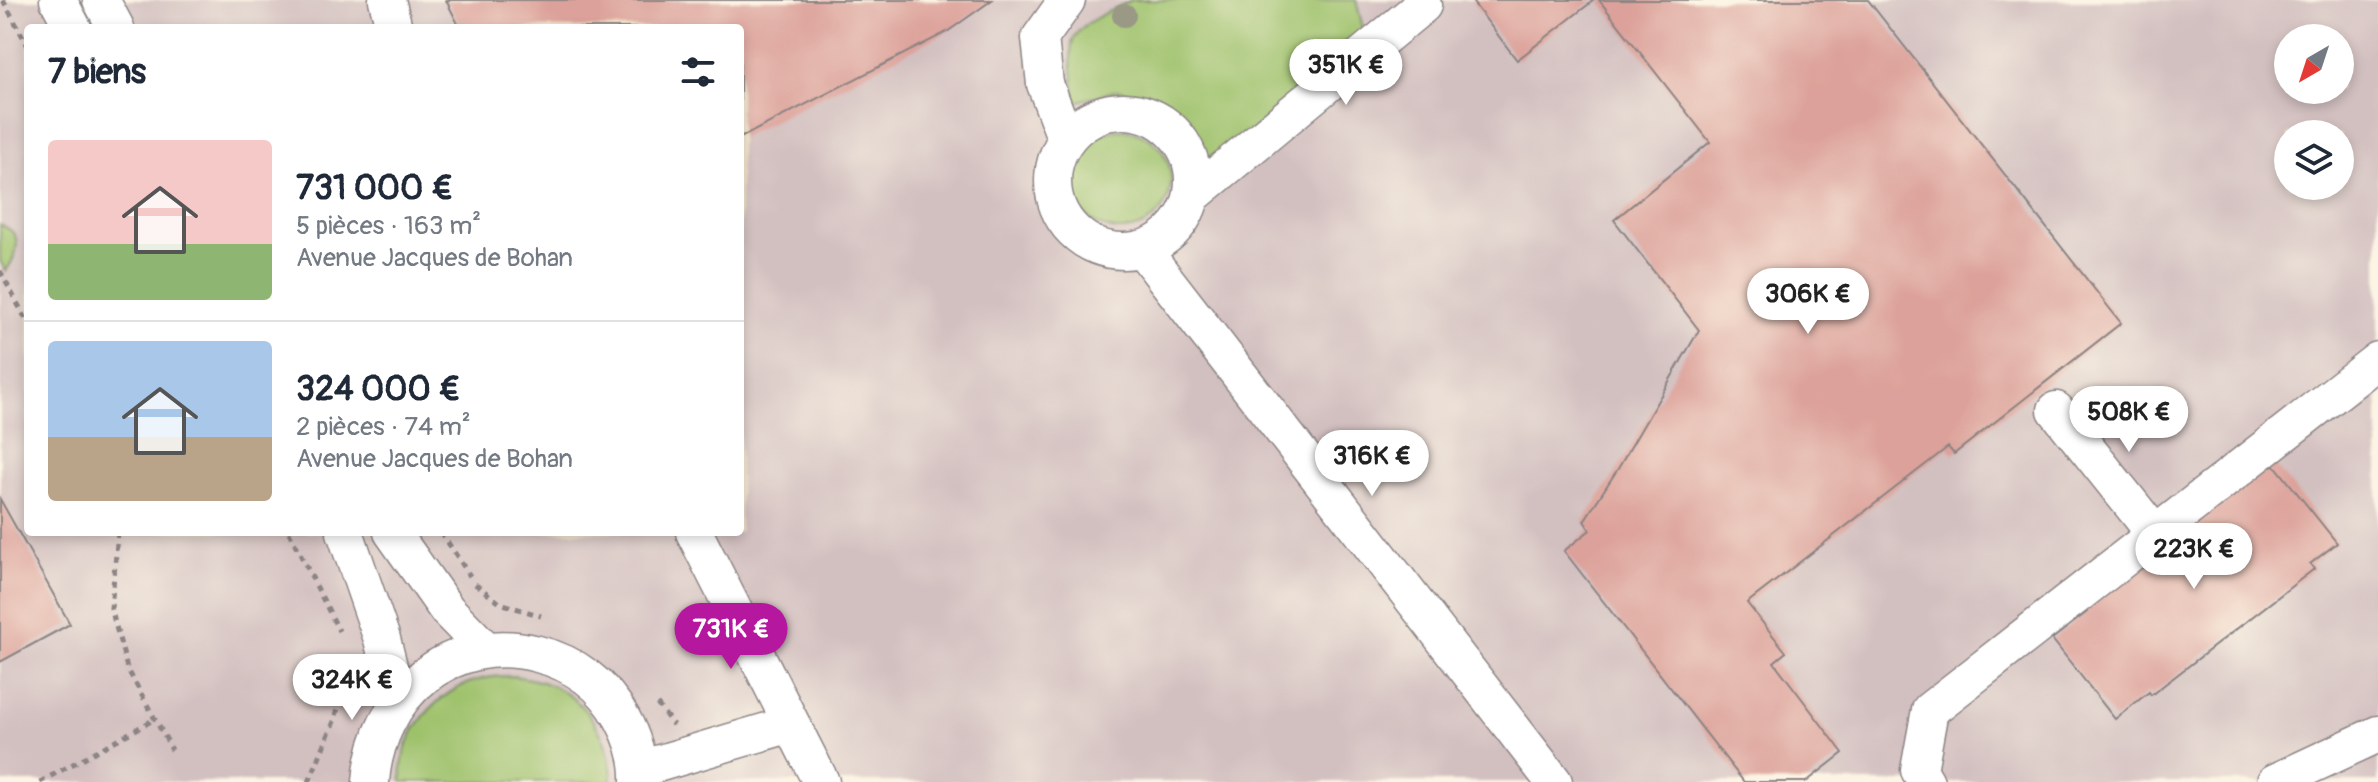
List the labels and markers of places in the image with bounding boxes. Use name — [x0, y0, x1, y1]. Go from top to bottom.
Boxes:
pin: 351K € — [1281, 39, 1411, 107]
pin: 306K € — [1743, 268, 1873, 336]
pin: 508K € — [2064, 386, 2194, 454]
pin: 316K € — [1307, 430, 1437, 498]
pin: 223K € — [2129, 523, 2259, 591]
pin: 731K € — [666, 603, 796, 671]
pin: 324K € — [287, 654, 417, 722]

